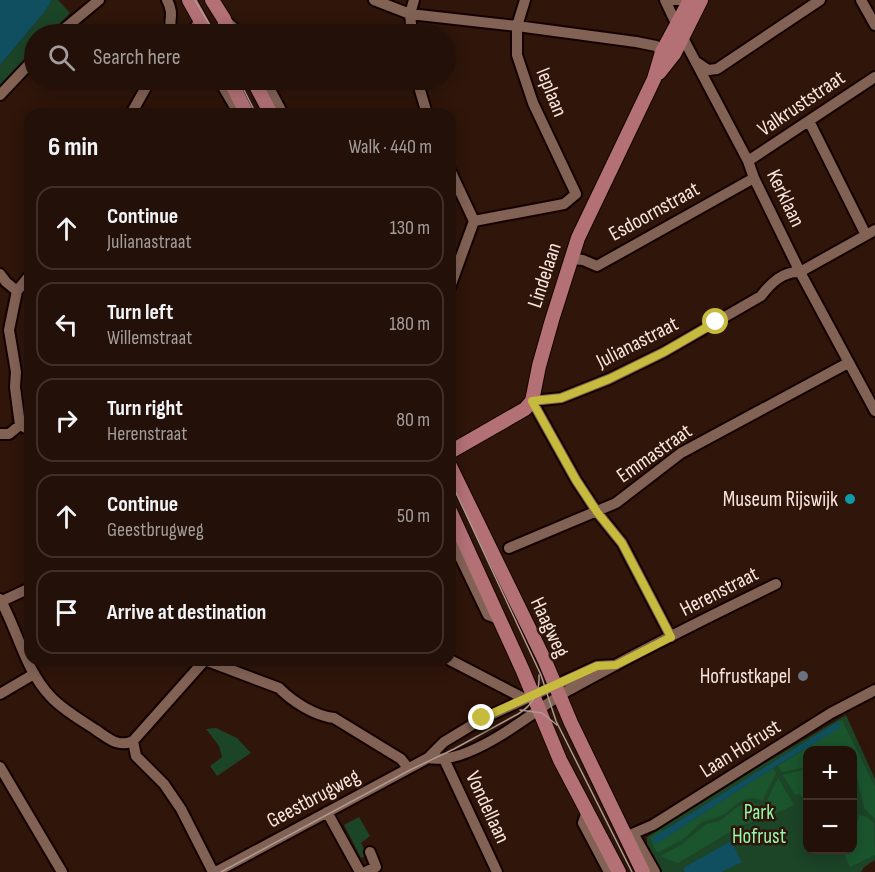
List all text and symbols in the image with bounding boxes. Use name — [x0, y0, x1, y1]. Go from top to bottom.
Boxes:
search box — [24, 24, 456, 90]
icon: search — [45, 41, 78, 74]
text: Search here — [93, 44, 180, 71]
street label: Ieplaan — [530, 64, 573, 120]
street label: Valkruststraat — [753, 65, 850, 142]
text: 6 min — [48, 132, 98, 163]
text: Walk · 440 m — [348, 135, 432, 159]
street label: Kerklaan — [761, 165, 810, 231]
street label: Esdoornstraat — [605, 176, 704, 247]
text: Continue — [107, 203, 178, 230]
icon: ahead — [50, 212, 83, 245]
text: 130 m — [390, 216, 430, 240]
text: Julianastraat — [107, 230, 191, 254]
street label: Lindelaan — [522, 239, 567, 311]
text: Turn left — [107, 299, 173, 326]
icon: left — [50, 308, 83, 341]
route start — [702, 308, 728, 334]
street label: Julianastraat — [591, 311, 682, 374]
text: 180 m — [389, 312, 430, 336]
text: Willemstraat — [107, 326, 192, 350]
text: Turn right — [107, 395, 183, 422]
icon: right — [50, 404, 83, 437]
text: 80 m — [396, 408, 430, 432]
street label: Emmastraat — [612, 419, 697, 488]
text: Herenstraat — [107, 422, 187, 446]
place label: Museum Rijswijk — [723, 487, 838, 512]
text: Continue — [107, 491, 178, 518]
marker: Museum Rijswijk — [843, 492, 857, 506]
icon: ahead — [50, 500, 83, 533]
text: 50 m — [397, 504, 430, 528]
text: Geestbrugweg — [107, 518, 204, 542]
street label: Herenstraat — [676, 561, 763, 622]
street label: Haagweg — [525, 593, 574, 661]
icon: arrive — [50, 596, 83, 629]
text: Arrive at destination — [107, 599, 266, 626]
place label: Hofrustkapel — [700, 664, 791, 689]
marker: Hofrustkapel — [796, 669, 810, 683]
route end — [468, 704, 494, 730]
street label: Laan Hofrust — [695, 714, 785, 783]
map controls — [803, 746, 857, 854]
button: + — [803, 746, 857, 800]
street label: Geestbrugweg — [263, 764, 364, 833]
street label: Vondellaan — [460, 767, 515, 847]
park label: Park Hofrust — [732, 800, 786, 849]
button: − — [803, 800, 857, 854]

